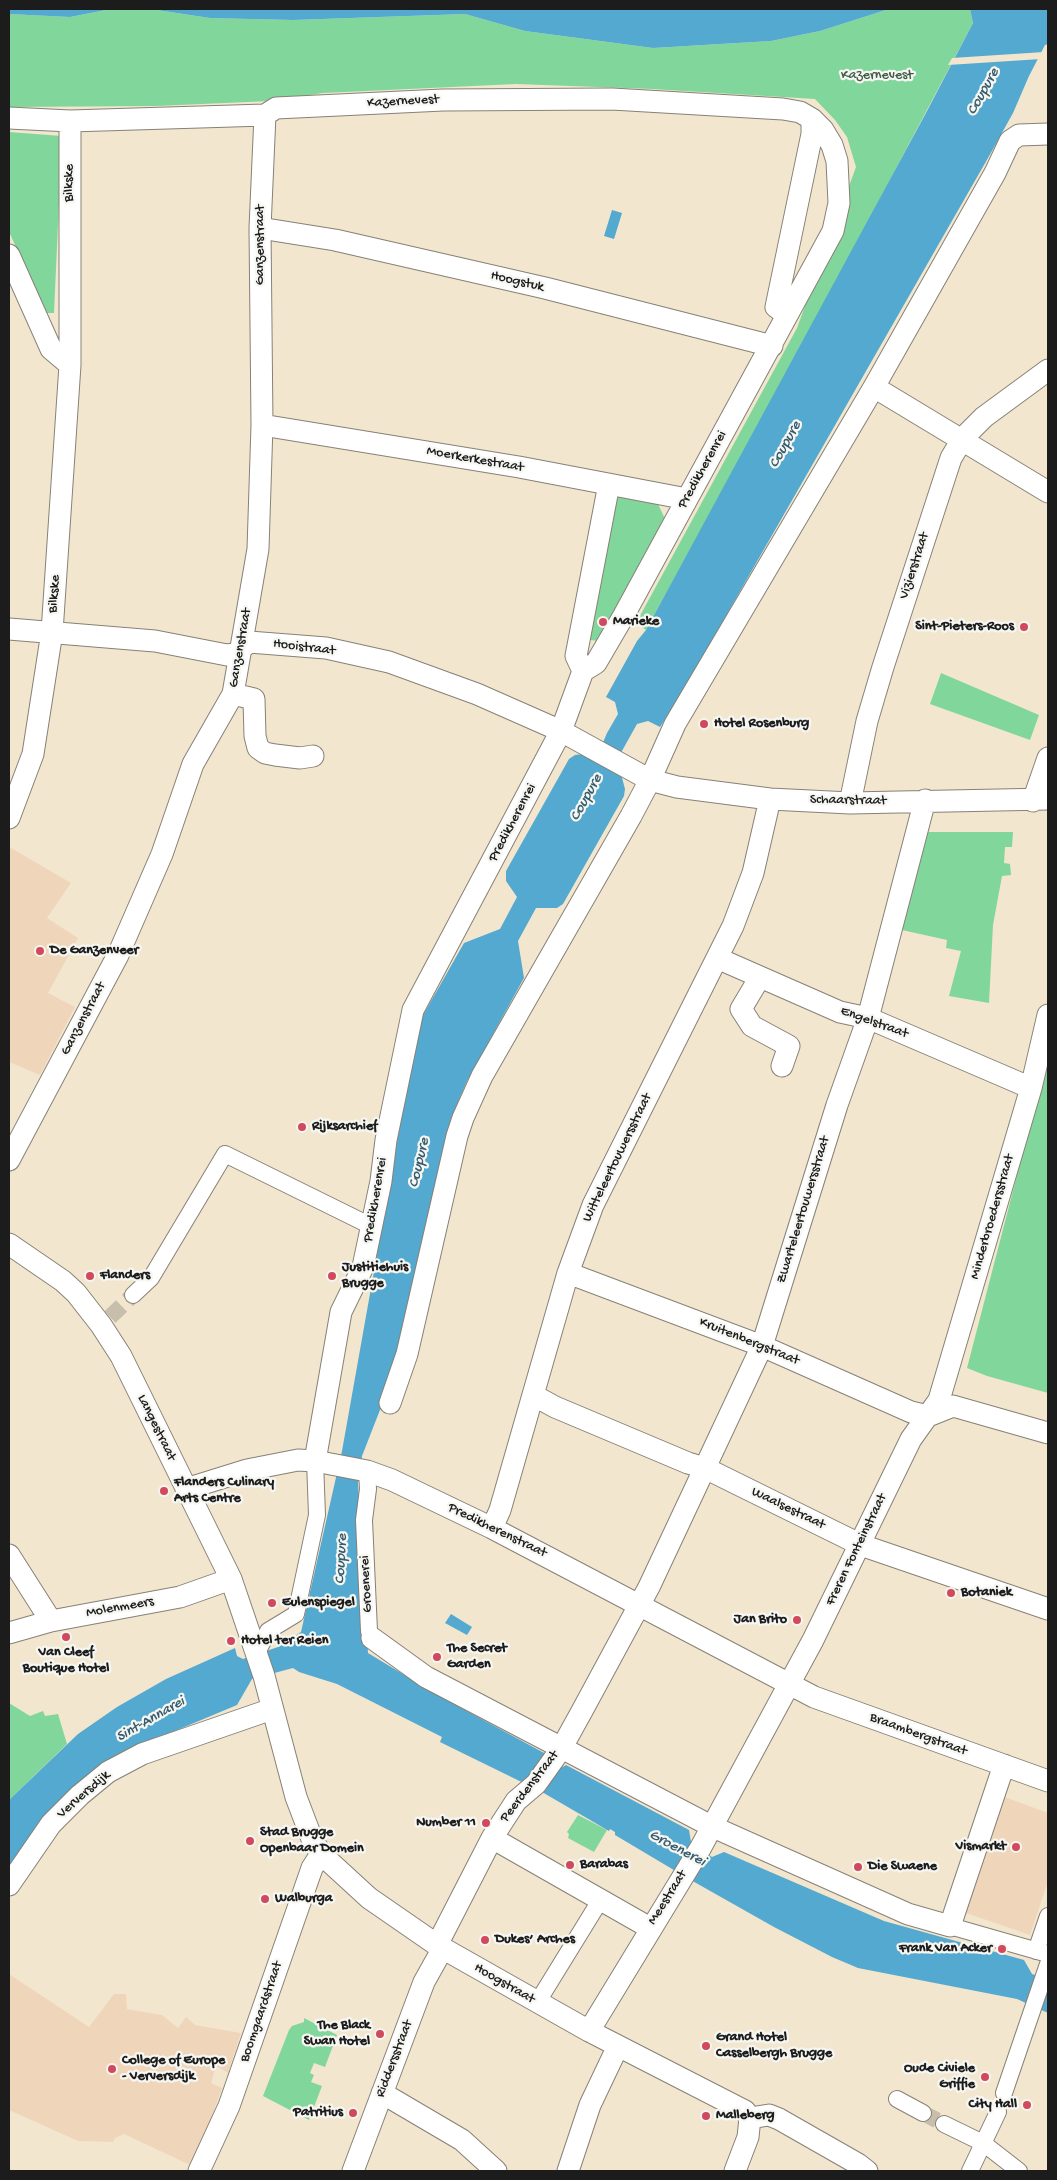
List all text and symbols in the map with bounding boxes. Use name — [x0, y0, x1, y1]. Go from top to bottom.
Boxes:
water label: Coupure — [964, 66, 1004, 118]
park label: Kazernevest — [841, 68, 913, 84]
street label: Kazernevest — [367, 92, 439, 112]
street label: Bilkske — [62, 164, 78, 202]
street label: Ganzenstraat — [253, 205, 269, 285]
street label: Hoogstuk — [489, 268, 545, 296]
water label: Coupure — [766, 419, 806, 471]
street label: Predikherenrei — [675, 428, 731, 512]
street label: Moerkerkestraat — [425, 443, 525, 477]
street label: Vizierstraat — [896, 530, 934, 602]
street label: Bilkske — [45, 574, 65, 614]
street label: Ganzenstraat — [226, 607, 256, 689]
place label: Marieke — [613, 614, 659, 630]
marker: Marieke — [597, 616, 609, 628]
place label: Sint-Pieters-Roos — [915, 619, 1014, 635]
marker: Sint-Pieters-Roos — [1018, 621, 1030, 633]
street label: Hooistraat — [272, 636, 336, 660]
place label: Hotel Rosenburg — [714, 716, 809, 732]
marker: Hotel Rosenburg — [698, 718, 710, 730]
water label: Coupure — [567, 772, 607, 824]
street label: Predikherenrei — [485, 781, 541, 865]
street label: Schaarstraat — [810, 792, 886, 810]
place label: De Ganzenveer — [50, 943, 139, 959]
marker: De Ganzenveer — [34, 945, 46, 957]
street label: Ganzenstraat — [58, 980, 110, 1058]
street label: Engelstraat — [838, 1003, 910, 1043]
street label: Witteleertouwersstraat — [580, 1091, 656, 1225]
place label: Rijksarchief — [312, 1119, 377, 1135]
marker: Rijksarchief — [296, 1121, 308, 1133]
street label: Zwarteleertouwersstraat — [774, 1134, 834, 1286]
water label: Coupure — [406, 1136, 434, 1190]
street label: Minderbroedersstraat — [967, 1153, 1019, 1281]
street label: Predikherenrei — [360, 1156, 392, 1244]
place label: Justitiehuis Brugge — [342, 1260, 408, 1292]
place label: Flanders — [100, 1268, 150, 1284]
marker: Flanders — [84, 1270, 96, 1282]
marker: Justitiehuis Brugge — [326, 1270, 338, 1282]
street label: Kruitenbergstraat — [696, 1314, 802, 1370]
street label: Langestraat — [133, 1392, 179, 1464]
place label: Flanders Culinary Arts Centre — [174, 1475, 274, 1508]
street label: Waalsestraat — [748, 1484, 828, 1534]
marker: Flanders Culinary Arts Centre — [158, 1485, 170, 1497]
street label: Freren Fonteinstraat — [823, 1491, 891, 1609]
street label: Predikherenstraat — [445, 1500, 549, 1562]
water label: Coupure — [332, 1533, 352, 1585]
street label: Groenerei — [357, 1555, 377, 1613]
place label: Botaniek — [961, 1585, 1012, 1601]
marker: Botaniek — [945, 1587, 957, 1599]
street label: Molenmeers — [85, 1594, 155, 1622]
place label: Eulenspiegel — [282, 1595, 355, 1611]
marker: Eulenspiegel — [266, 1597, 278, 1609]
place label: Jan Brito — [734, 1612, 787, 1628]
marker: Jan Brito — [791, 1614, 803, 1626]
marker: Van Cleef Boutique Hotel — [60, 1631, 72, 1643]
place label: Hotel ter Reien — [241, 1633, 328, 1649]
marker: Hotel ter Reien — [225, 1635, 237, 1647]
place label: The Secret Garden — [447, 1641, 507, 1674]
place label: Van Cleef Boutique Hotel — [23, 1645, 109, 1678]
marker: The Secret Garden — [431, 1651, 443, 1663]
water label: Sint-Annarei — [114, 1693, 188, 1747]
street label: Braambergstraat — [867, 1710, 969, 1760]
street label: Peerdenstraat — [497, 1748, 563, 1826]
street label: Verversdijk — [54, 1767, 114, 1823]
place label: Number 11 — [416, 1815, 476, 1831]
marker: Number 11 — [480, 1817, 492, 1829]
place label: Stad Brugge Openbaar Domein — [260, 1825, 364, 1858]
water label: Groenerei — [646, 1827, 708, 1871]
marker: Stad Brugge Openbaar Domein — [244, 1835, 256, 1847]
place label: Vismarkt — [955, 1839, 1006, 1855]
marker: Vismarkt — [1010, 1841, 1022, 1853]
place label: Barabas — [580, 1857, 628, 1873]
marker: Barabas — [564, 1859, 576, 1871]
place label: Die Swaene — [868, 1859, 937, 1875]
marker: Die Swaene — [852, 1861, 864, 1873]
street label: Meestraat — [645, 1868, 691, 1928]
place label: Walburga — [275, 1891, 332, 1907]
marker: Walburga — [259, 1893, 271, 1905]
place label: Dukes’ Arches — [495, 1932, 575, 1948]
marker: Dukes’ Arches — [479, 1934, 491, 1946]
place label: Frank Van Acker — [899, 1941, 992, 1957]
marker: Frank Van Acker — [996, 1943, 1008, 1955]
street label: Boomgaardstraat — [237, 1959, 287, 2065]
street label: Hoogstraat — [471, 1960, 537, 2008]
place label: The Black Swan Hotel — [304, 2018, 370, 2050]
street label: Riddersstraat — [373, 2018, 417, 2100]
marker: The Black Swan Hotel — [374, 2028, 386, 2040]
place label: Grand Hotel Casselbergh Brugge — [716, 2030, 832, 2062]
marker: Grand Hotel Casselbergh Brugge — [700, 2040, 712, 2052]
place label: College of Europe - Verversdijk — [122, 2053, 225, 2086]
place label: Oude Civiele Griffie — [904, 2061, 975, 2094]
marker: College of Europe - Verversdijk — [106, 2063, 118, 2075]
marker: Oude Civiele Griffie — [979, 2071, 991, 2083]
place label: City Hall — [969, 2097, 1017, 2113]
marker: City Hall — [1021, 2099, 1033, 2111]
place label: Patritius — [293, 2105, 343, 2121]
marker: Patritius — [347, 2107, 359, 2119]
place label: Malleberg — [716, 2108, 774, 2124]
marker: Malleberg — [700, 2110, 712, 2122]

